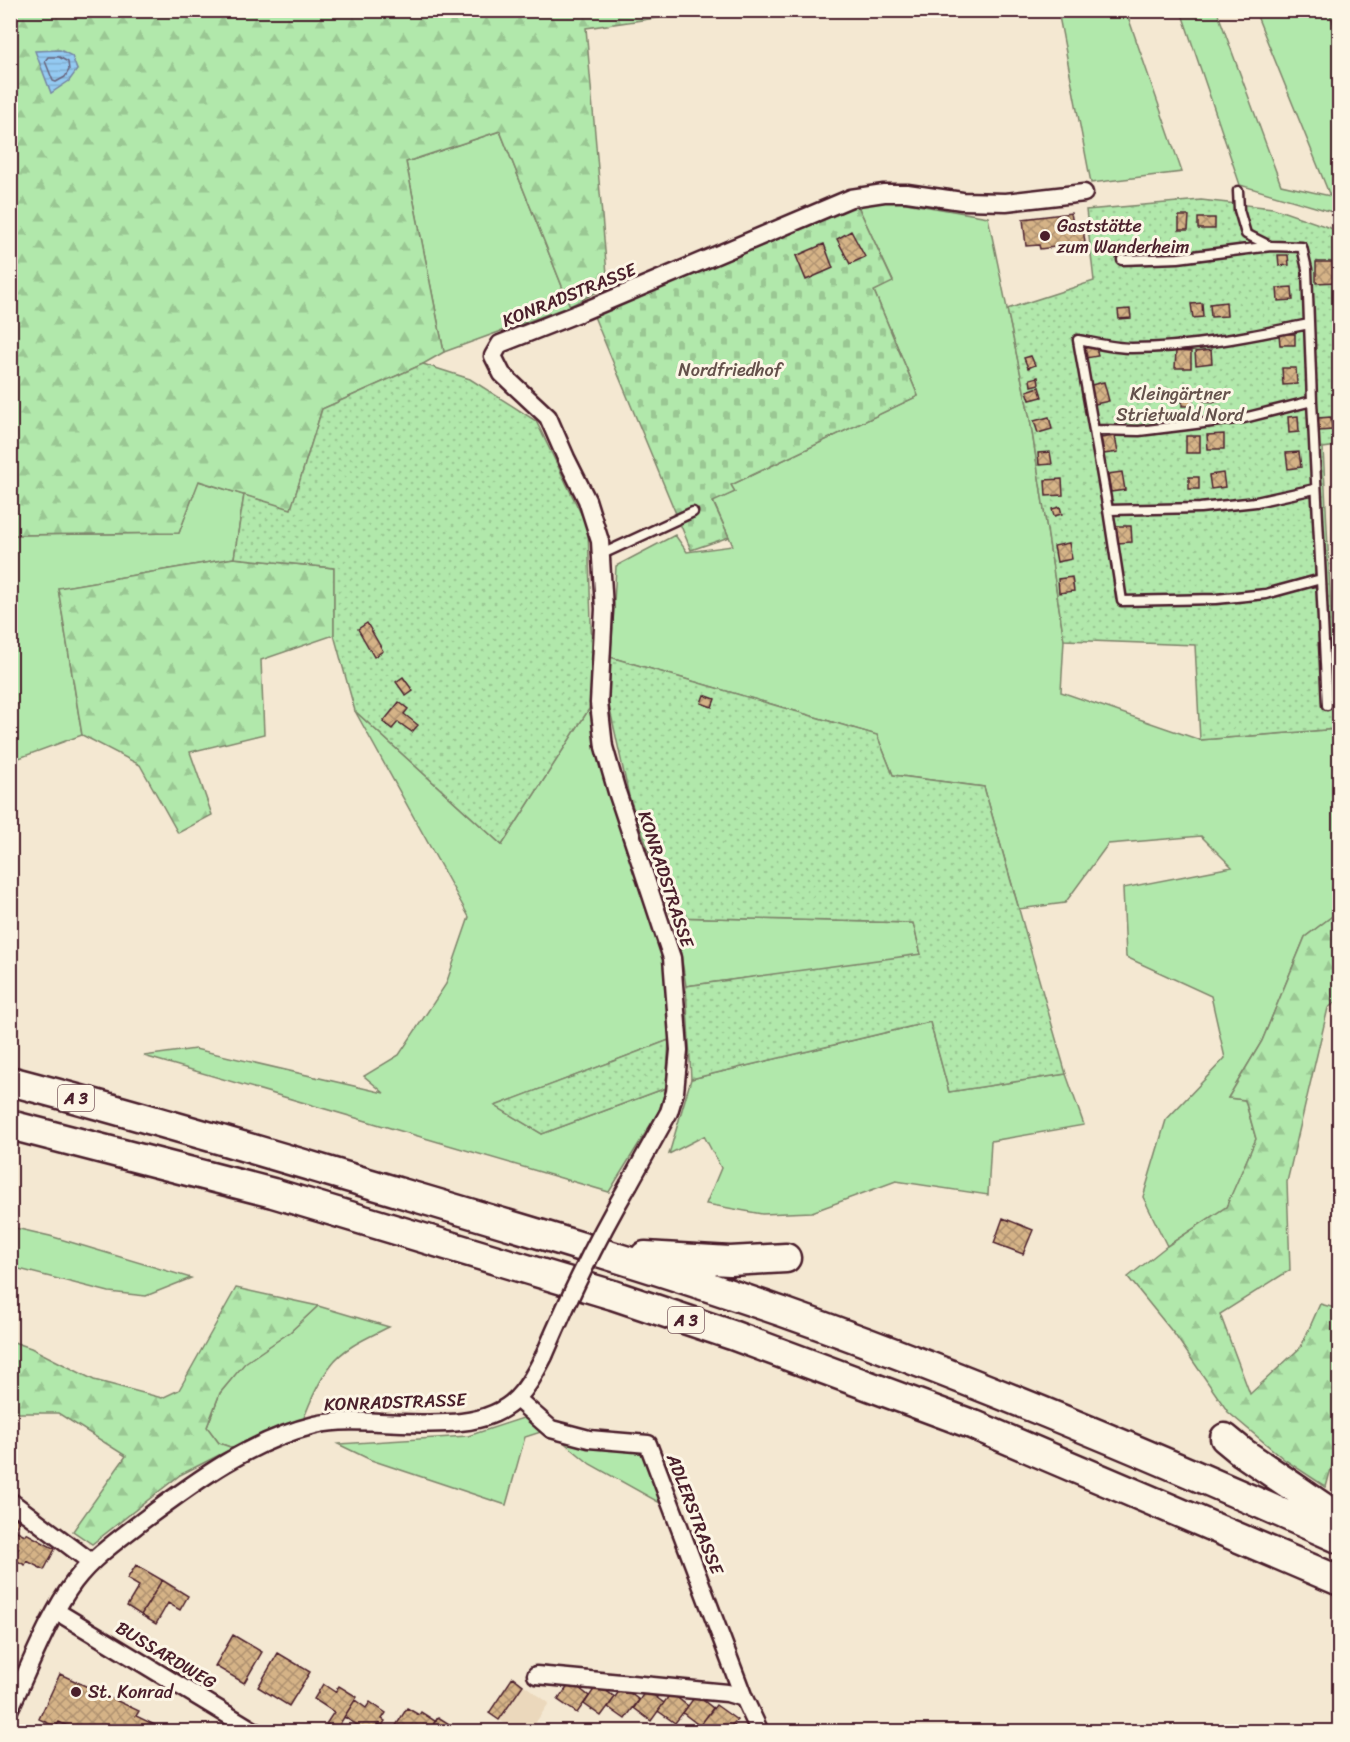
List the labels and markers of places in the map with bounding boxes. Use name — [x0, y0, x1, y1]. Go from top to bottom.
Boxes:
place label: Gaststätte zum Wanderheim — [1056, 210, 1190, 263]
marker: Gaststätte zum Wanderheim — [1038, 229, 1052, 243]
place label: St. Konrad — [88, 1676, 174, 1708]
marker: St. Konrad — [69, 1685, 83, 1699]

